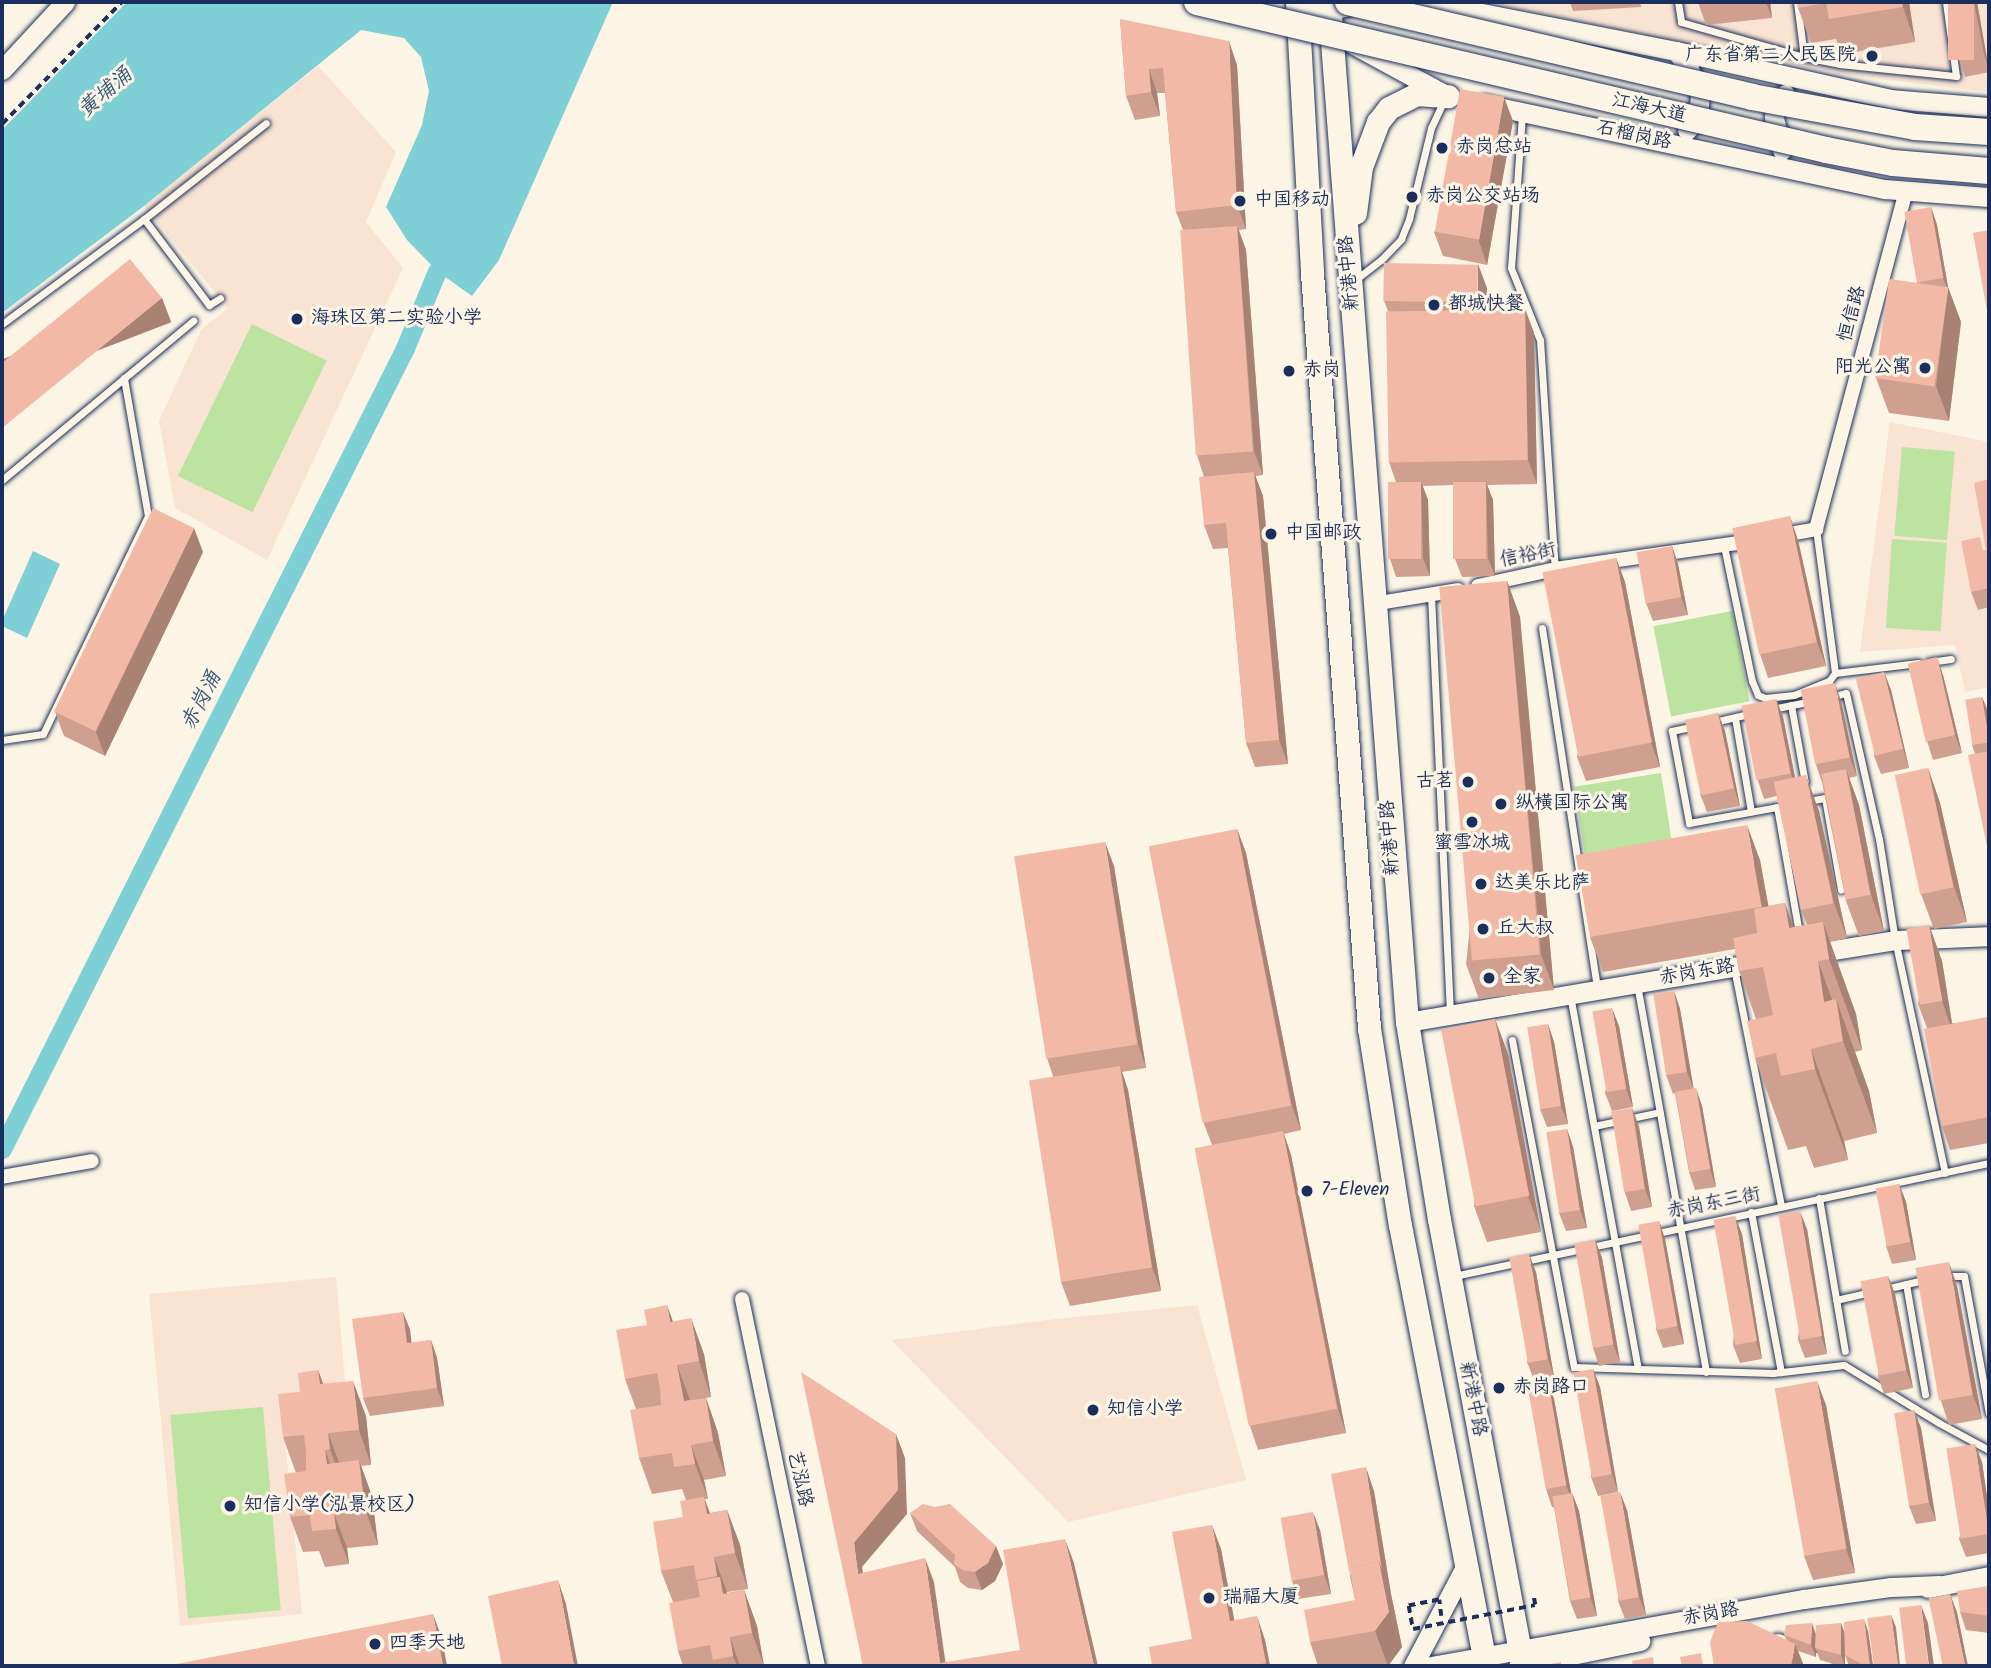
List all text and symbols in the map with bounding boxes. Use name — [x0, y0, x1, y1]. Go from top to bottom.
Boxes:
place label: 广东省第二人民医院 — [1685, 45, 1856, 67]
marker: 广东省第二人民医院 — [1862, 46, 1882, 66]
water label: 黄埔涌 — [74, 63, 138, 123]
street label: 江海大道 — [1609, 89, 1689, 129]
street label: 石榴岗路 — [1594, 117, 1674, 155]
place label: 赤岗总站 — [1456, 137, 1532, 159]
marker: 赤岗总站 — [1434, 140, 1450, 156]
place label: 赤岗公交站场 — [1426, 186, 1540, 208]
marker: 赤岗公交站场 — [1404, 189, 1420, 205]
place label: 中国移动 — [1254, 190, 1330, 212]
marker: 中国移动 — [1232, 193, 1248, 209]
street label: 新港中路 — [1335, 234, 1365, 312]
street label: 恒信路 — [1835, 284, 1871, 344]
place label: 都城快餐 — [1448, 294, 1524, 316]
marker: 都城快餐 — [1426, 297, 1442, 313]
place label: 海珠区第二实验小学 — [311, 308, 482, 330]
marker: 海珠区第二实验小学 — [289, 311, 305, 327]
place label: 阳光公寓 — [1835, 357, 1911, 379]
place label: 赤岗 — [1303, 360, 1341, 382]
marker: 阳光公寓 — [1917, 360, 1933, 376]
marker: 赤岗 — [1281, 363, 1297, 379]
place label: 中国邮政 — [1285, 523, 1361, 545]
marker: 中国邮政 — [1263, 526, 1279, 542]
street label: 信裕街 — [1498, 539, 1558, 573]
water label: 赤岗涌 — [176, 667, 228, 735]
place label: 古茗 — [1416, 771, 1454, 793]
marker: 古茗 — [1460, 774, 1476, 790]
place label: 纵横国际公寓 — [1515, 793, 1629, 815]
marker: 纵横国际公寓 — [1493, 796, 1509, 812]
street label: 新港中路 — [1377, 799, 1405, 877]
marker: 蜜雪冰城 — [1464, 814, 1480, 830]
place label: 蜜雪冰城 — [1434, 833, 1510, 855]
place label: 达美乐比萨 — [1495, 873, 1590, 895]
marker: 达美乐比萨 — [1473, 876, 1489, 892]
place label: 丘大叔 — [1497, 918, 1554, 940]
marker: 丘大叔 — [1475, 921, 1491, 937]
street label: 赤岗东路 — [1658, 955, 1736, 991]
place label: 全家 — [1503, 967, 1541, 989]
marker: 全家 — [1481, 970, 1497, 986]
place label: 7-Eleven — [1321, 1180, 1389, 1202]
marker: 7-Eleven — [1299, 1183, 1315, 1199]
street label: 赤岗东三街 — [1665, 1184, 1763, 1224]
street label: 新港中路 — [1454, 1360, 1490, 1438]
place label: 赤岗路口 — [1513, 1377, 1589, 1399]
marker: 赤岗路口 — [1491, 1380, 1507, 1396]
place label: 知信小学 — [1107, 1399, 1183, 1421]
marker: 知信小学 — [1085, 1402, 1101, 1418]
street label: 艺泓路 — [782, 1449, 816, 1509]
place label: 知信小学(泓景校区) — [244, 1495, 415, 1517]
marker: 知信小学(泓景校区) — [222, 1498, 238, 1514]
place label: 瑞福大厦 — [1223, 1587, 1299, 1609]
marker: 瑞福大厦 — [1201, 1590, 1217, 1606]
street label: 赤岗路 — [1681, 1599, 1741, 1631]
place label: 四季天地 — [389, 1633, 465, 1655]
marker: 四季天地 — [367, 1636, 383, 1652]

